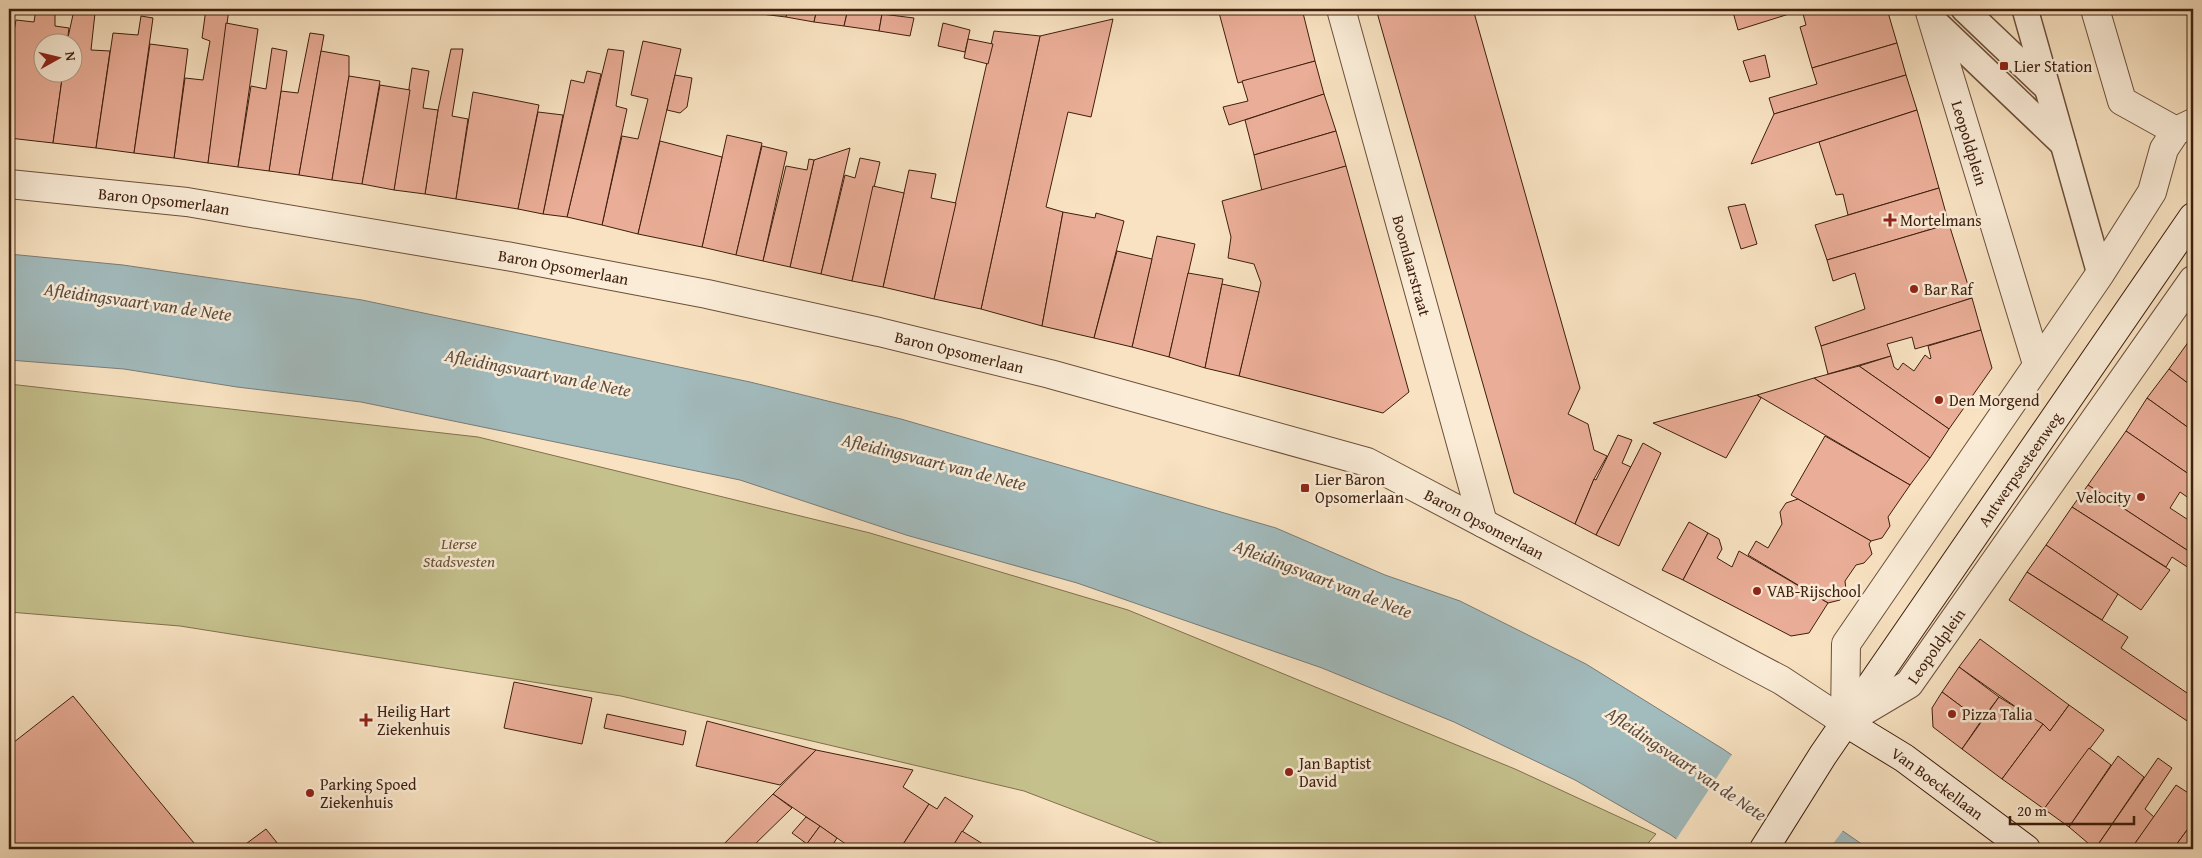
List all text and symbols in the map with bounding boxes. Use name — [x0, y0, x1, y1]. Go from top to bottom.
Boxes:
north arrow — [32, 32, 82, 82]
text: N — [60, 50, 82, 63]
place label: Lier Station — [2014, 54, 2092, 78]
marker: Lier Station — [1998, 60, 2010, 72]
street label: Leopoldplein — [1946, 98, 1994, 188]
street label: Baron Opsomerlaan — [97, 181, 232, 221]
place label: Mortelmans — [1900, 208, 1982, 232]
street label: Boomlaarstraat — [1386, 212, 1437, 319]
marker: Mortelmans — [1884, 214, 1896, 226]
street label: Baron Opsomerlaan — [496, 243, 631, 291]
water label: Afleidingsvaart van de Nete — [42, 275, 234, 328]
place label: Bar Raf — [1924, 277, 1975, 301]
marker: Bar Raf — [1908, 283, 1920, 295]
street label: Baron Opsomerlaan — [892, 324, 1027, 379]
water label: Afleidingsvaart van de Nete — [442, 341, 633, 404]
place label: Den Morgend — [1949, 388, 2040, 412]
marker: Den Morgend — [1933, 394, 1945, 406]
street label: Antwerpsesteenweg — [1972, 407, 2068, 531]
water label: Afleidingsvaart van de Nete — [838, 425, 1029, 497]
place label: Lier Baron Opsomerlaan — [1315, 467, 1404, 509]
marker: Lier Baron Opsomerlaan — [1299, 482, 1311, 494]
street label: Baron Opsomerlaan — [1420, 482, 1549, 565]
place label: Velocity — [2076, 485, 2131, 509]
marker: Velocity — [2135, 491, 2147, 503]
park label: Lierse Stadsvesten — [423, 531, 495, 573]
water label: Afleidingsvaart van de Nete — [1229, 532, 1416, 625]
place label: VAB-Rijschool — [1767, 579, 1862, 603]
marker: VAB-Rijschool — [1751, 585, 1763, 597]
street label: Leopoldplein — [1901, 603, 1971, 689]
place label: Heilig Hart Ziekenhuis — [377, 699, 451, 741]
water label: Afleidingsvaart van de Nete — [1600, 699, 1772, 828]
place label: Pizza Talia — [1962, 702, 2033, 726]
marker: Pizza Talia — [1946, 708, 1958, 720]
marker: Heilig Hart Ziekenhuis — [359, 713, 373, 727]
street label: Van Boeckellaan — [1887, 741, 1989, 825]
place label: Jan Baptist David — [1297, 751, 1372, 793]
marker: Jan Baptist David — [1283, 766, 1295, 778]
place label: Parking Spoed Ziekenhuis — [320, 772, 417, 814]
marker: Parking Spoed Ziekenhuis — [304, 787, 316, 799]
scale bar — [2010, 793, 2133, 825]
text: 20 m — [2017, 800, 2048, 821]

